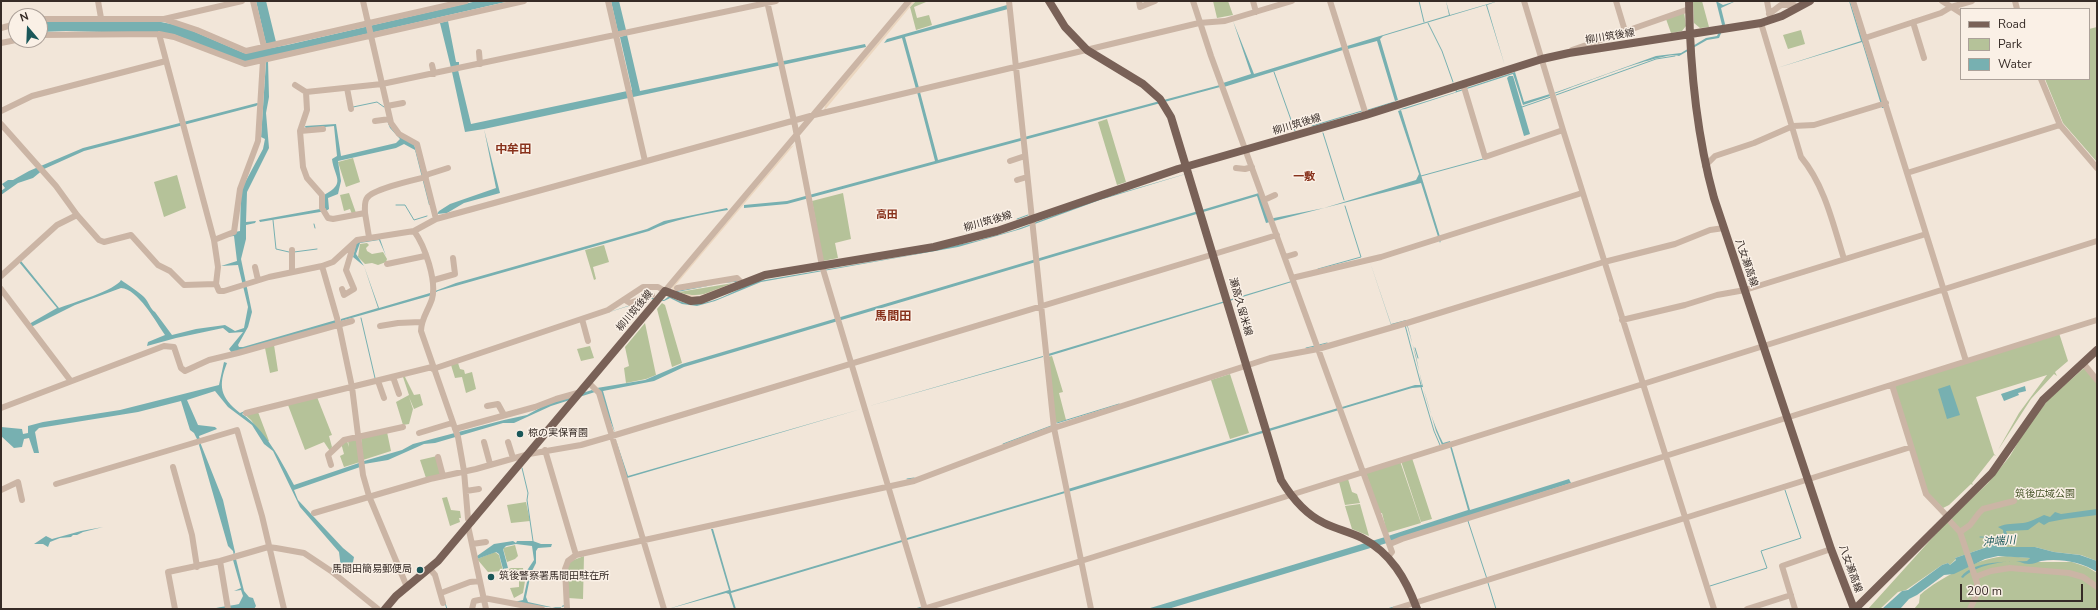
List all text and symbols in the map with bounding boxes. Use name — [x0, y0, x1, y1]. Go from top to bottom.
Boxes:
north arrow — [8, 8, 48, 48]
legend — [1960, 8, 2090, 80]
text: N — [18, 9, 31, 26]
text: Road — [1998, 16, 2026, 32]
street label: 柳川筑後線 — [1584, 27, 1636, 47]
text: Park — [1998, 36, 2022, 52]
text: Water — [1998, 56, 2032, 72]
street label: 柳川筑後線 — [1271, 112, 1323, 138]
district label: 中牟田 — [495, 143, 531, 157]
district label: 一敷 — [1293, 170, 1315, 184]
district label: 高田 — [876, 208, 898, 222]
street label: 柳川筑後線 — [962, 209, 1014, 235]
street label: 八女瀬高線 — [1732, 237, 1760, 289]
street label: 瀬高久留米線 — [1226, 277, 1254, 337]
street label: 柳川筑後線 — [614, 288, 656, 334]
district label: 馬間田 — [875, 310, 911, 324]
place label: 椋の実保育園 — [528, 428, 588, 440]
marker: 椋の実保育園 — [515, 429, 525, 439]
park label: 筑後広域公園 — [2015, 489, 2075, 501]
water label: 沖端川 — [1982, 534, 2016, 550]
street label: 八女瀬高線 — [1836, 543, 1864, 595]
place label: 馬間田簡易郵便局 — [332, 564, 412, 576]
marker: 馬間田簡易郵便局 — [415, 565, 425, 575]
place label: 筑後警察署馬間田駐在所 — [499, 571, 609, 583]
marker: 筑後警察署馬間田駐在所 — [486, 572, 496, 582]
scale bar — [1962, 576, 2085, 602]
text: 200 m — [1967, 583, 2002, 599]

